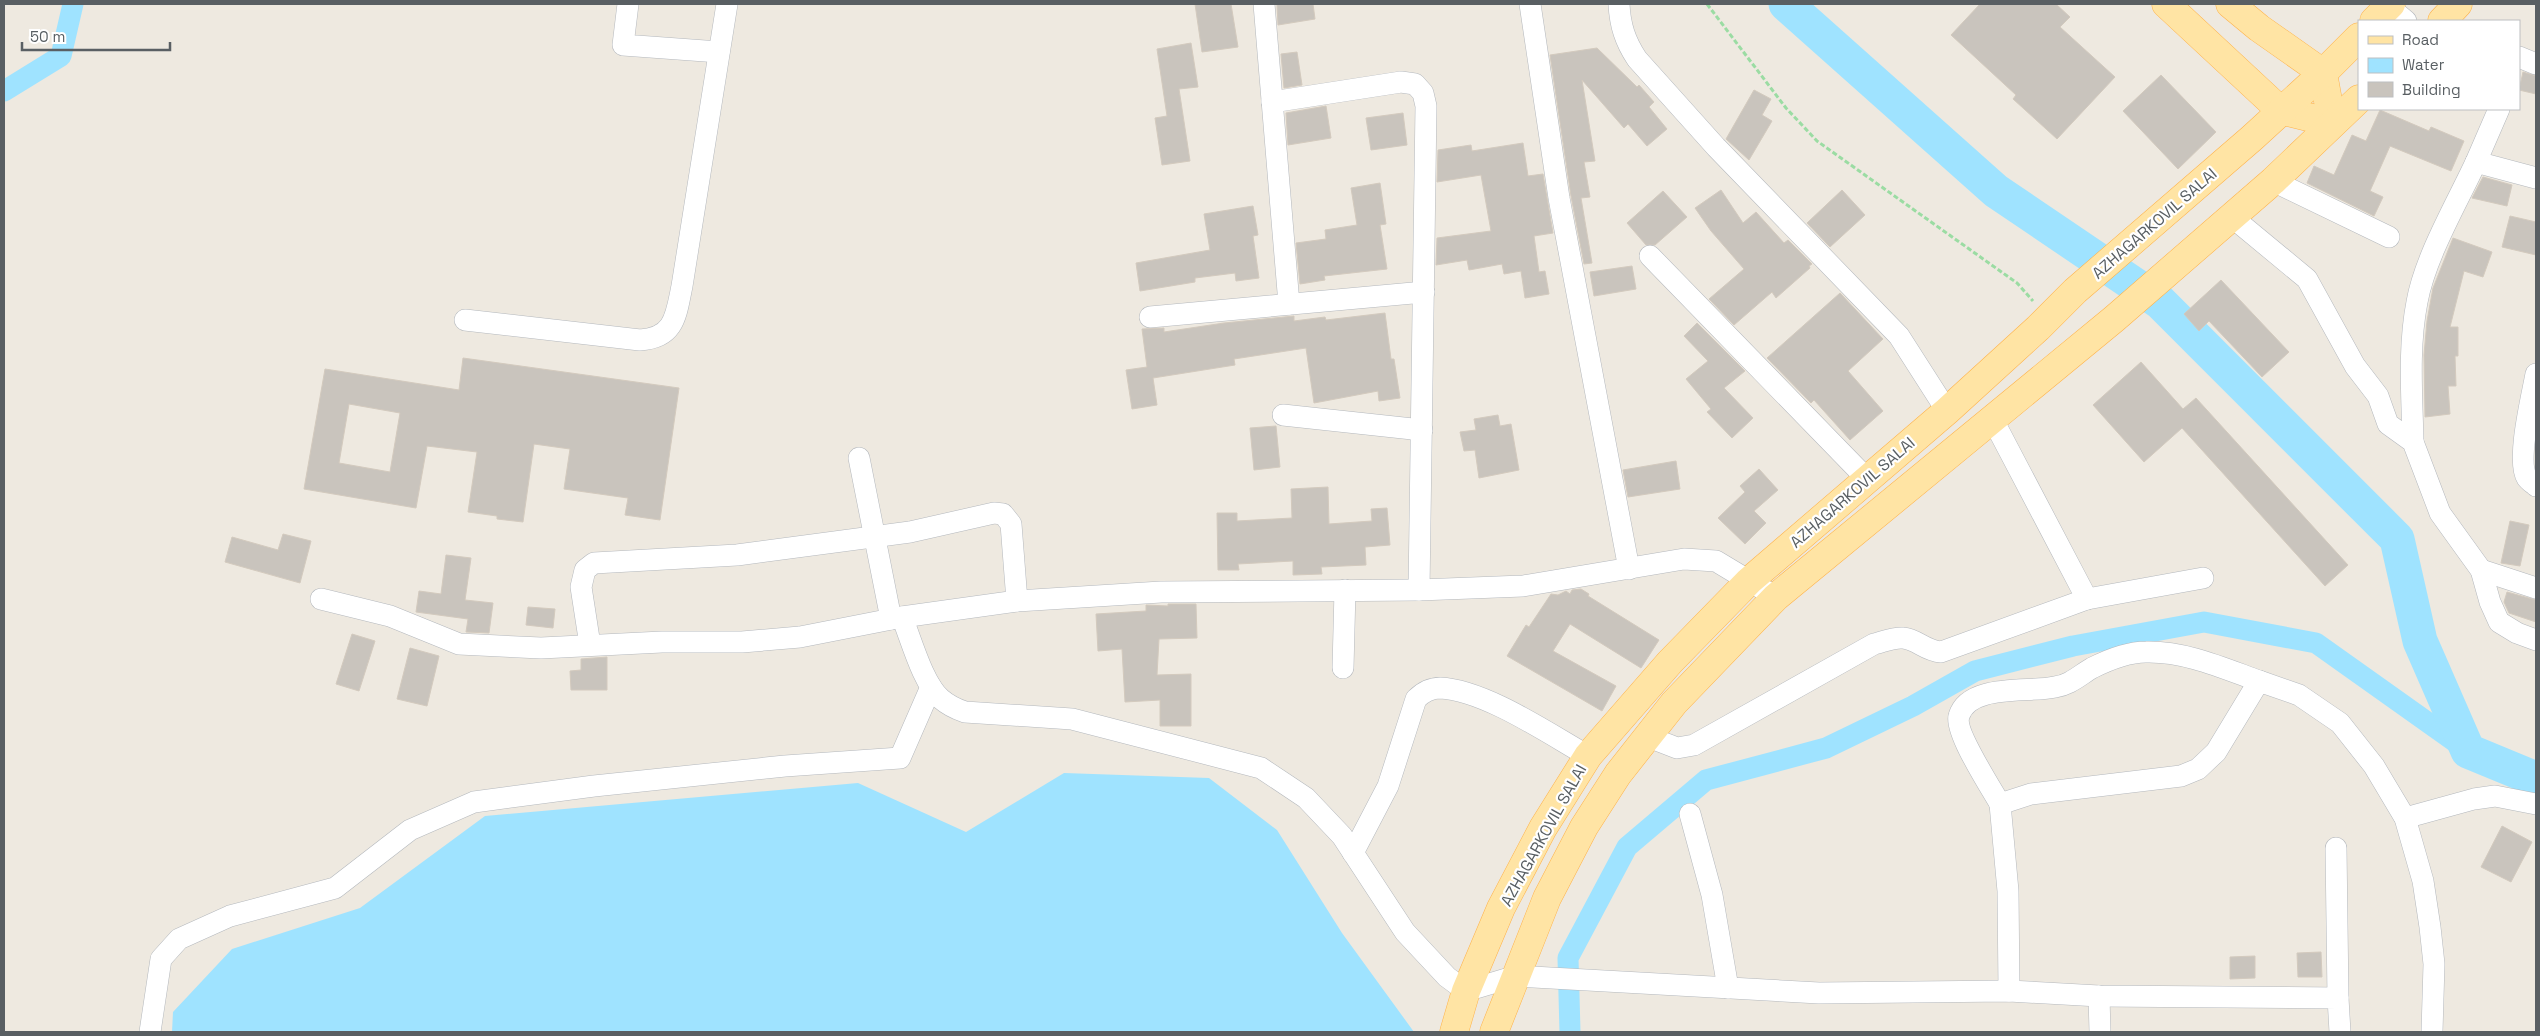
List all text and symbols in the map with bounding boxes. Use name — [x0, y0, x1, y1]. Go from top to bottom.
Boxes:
scale bar — [22, 20, 170, 52]
legend — [2358, 20, 2520, 110]
text: 50 m — [30, 27, 65, 46]
text: Road — [2402, 30, 2439, 49]
text: Water — [2402, 55, 2445, 74]
text: Building — [2402, 80, 2461, 99]
street label: AZHAGARKOVIL SALAI — [2087, 163, 2221, 283]
street label: AZHAGARKOVIL SALAI — [1785, 432, 1919, 552]
street label: AZHAGARKOVIL SALAI — [1496, 761, 1591, 910]

